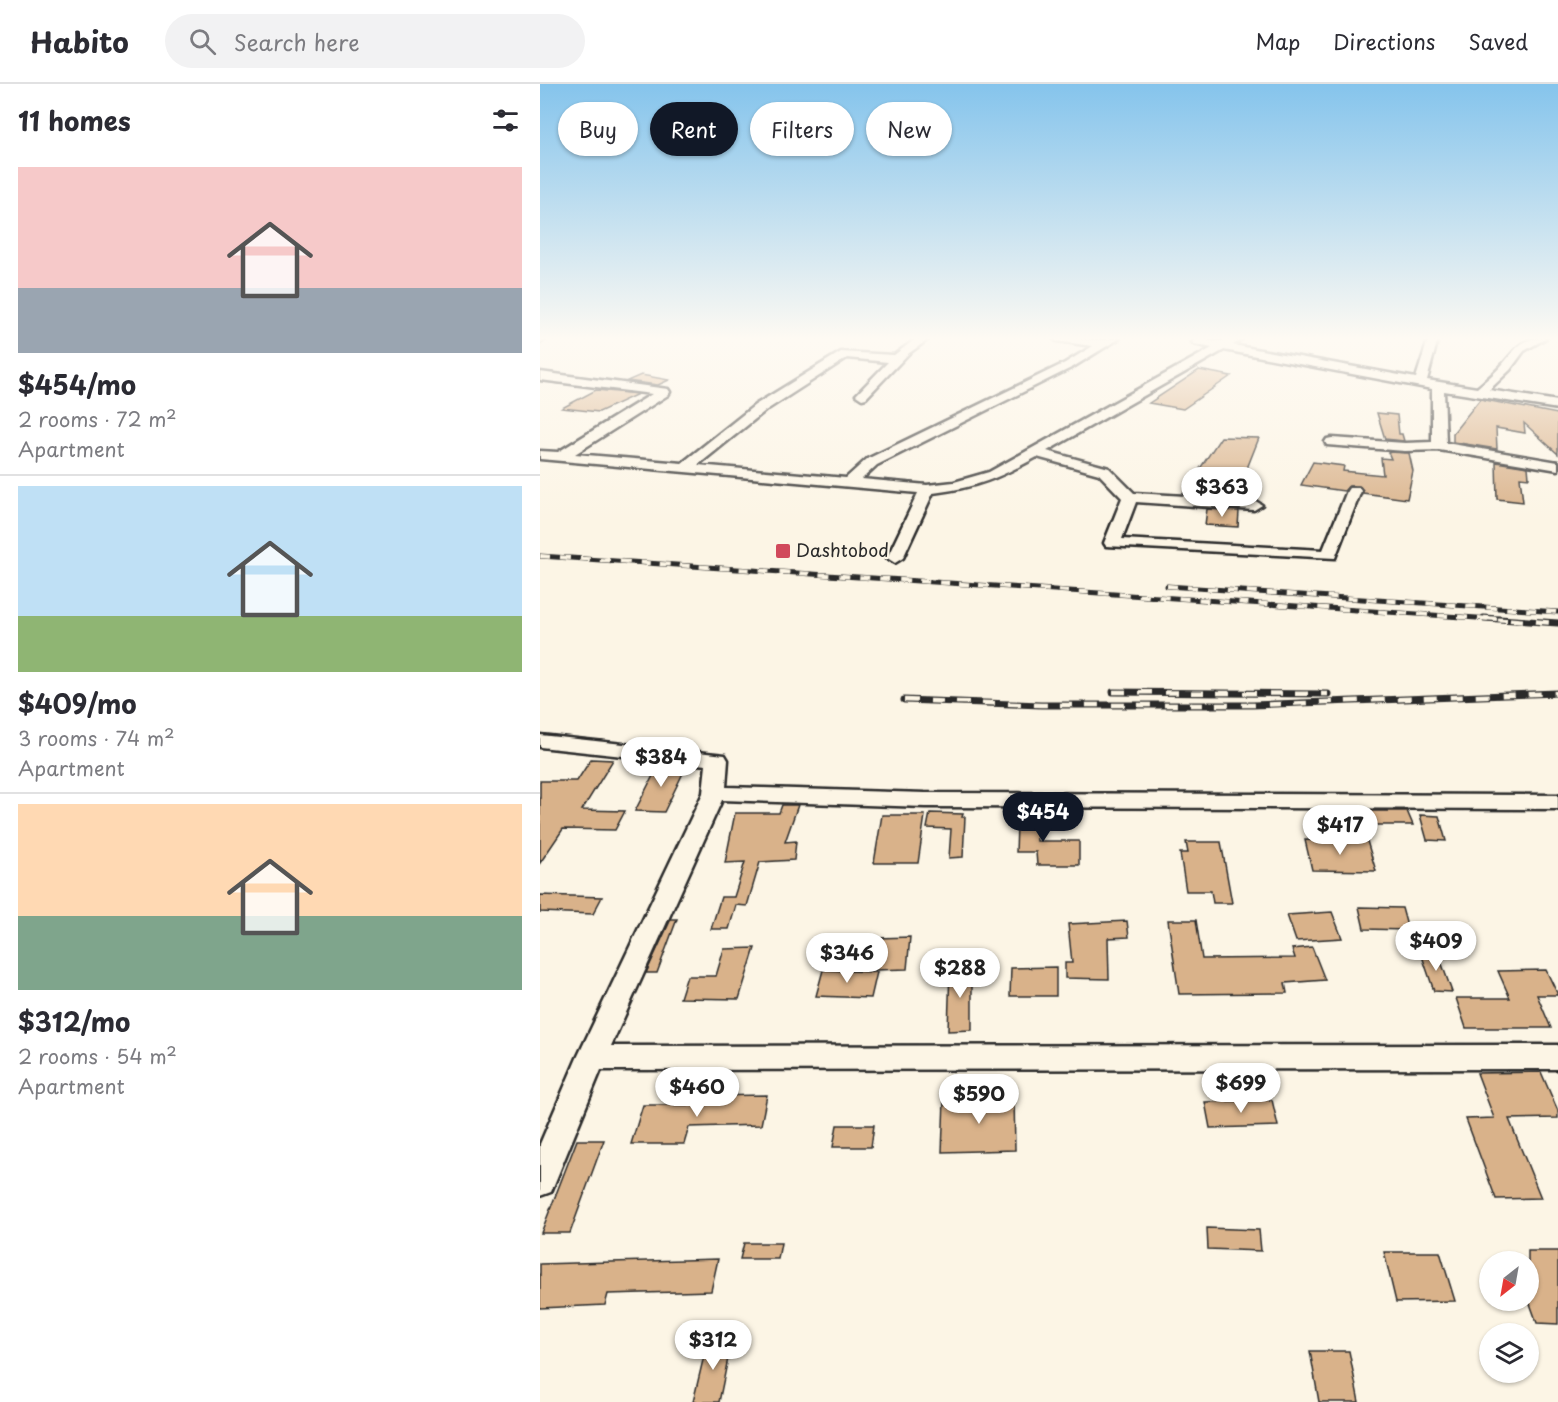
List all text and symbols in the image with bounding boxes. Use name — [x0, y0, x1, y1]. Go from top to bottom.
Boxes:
search box — [165, 14, 585, 68]
text: Habito — [30, 20, 129, 63]
icon: search — [186, 25, 219, 58]
text: Search here — [234, 25, 360, 58]
text: Map — [1255, 25, 1300, 57]
text: Directions — [1333, 25, 1435, 57]
text: Saved — [1468, 25, 1528, 57]
text: 11 homes — [18, 101, 131, 140]
chip: Buy — [558, 102, 638, 156]
chip: Rent — [650, 102, 738, 156]
chip: Filters — [750, 102, 854, 156]
chip: New — [866, 102, 952, 156]
icon: filters — [489, 104, 522, 137]
icon: home — [216, 206, 324, 314]
text: $454/mo — [18, 365, 136, 404]
text: 2 rooms · 72 m² — [18, 404, 177, 434]
text: Apartment — [18, 434, 125, 464]
pin: $363 — [1186, 467, 1258, 518]
text: $363 — [1195, 471, 1249, 501]
icon: home — [216, 525, 324, 633]
place label: Dashtobod — [796, 536, 889, 563]
marker: Dashtobod — [774, 542, 792, 560]
text: $409/mo — [18, 684, 136, 723]
text: 3 rooms · 74 m² — [18, 723, 175, 753]
pin: $384 — [625, 737, 697, 788]
text: $384 — [635, 741, 687, 771]
text: Apartment — [18, 753, 125, 783]
pin: $454 — [1007, 792, 1079, 843]
text: $454 — [1017, 796, 1069, 826]
pin: $417 — [1304, 805, 1376, 856]
text: $417 — [1317, 809, 1363, 839]
icon: home — [216, 843, 324, 951]
pin: $409 — [1400, 921, 1472, 972]
text: $409 — [1409, 925, 1463, 955]
pin: $346 — [811, 933, 883, 984]
text: $346 — [820, 937, 874, 967]
pin: $288 — [924, 948, 996, 999]
text: $288 — [934, 952, 986, 982]
text: $312/mo — [18, 1002, 130, 1041]
text: 2 rooms · 54 m² — [18, 1041, 177, 1071]
pin: $699 — [1205, 1063, 1277, 1114]
pin: $460 — [661, 1067, 733, 1118]
text: $699 — [1216, 1067, 1266, 1097]
text: Apartment — [18, 1071, 125, 1101]
text: $460 — [669, 1071, 725, 1101]
pin: $590 — [943, 1074, 1015, 1125]
text: $590 — [953, 1078, 1005, 1108]
north arrow — [1479, 1251, 1539, 1311]
map controls — [1479, 1251, 1539, 1383]
pin: $312 — [677, 1320, 749, 1371]
button: layers — [1479, 1323, 1539, 1383]
text: $312 — [689, 1324, 737, 1354]

